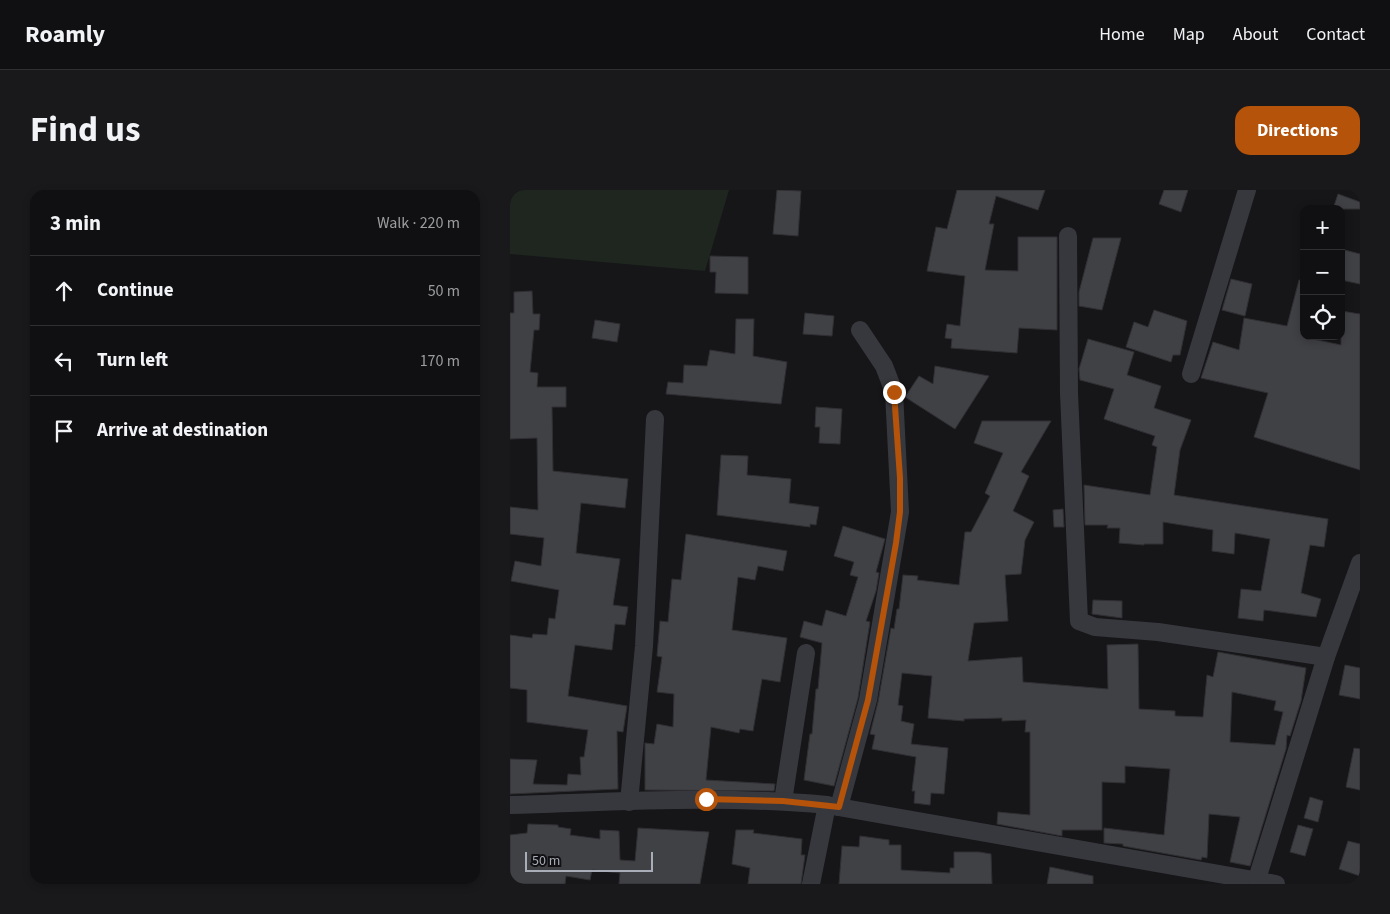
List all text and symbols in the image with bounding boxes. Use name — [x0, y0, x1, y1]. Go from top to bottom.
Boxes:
text: Roamly — [25, 17, 105, 52]
text: Home — [1099, 22, 1145, 47]
text: Map — [1173, 22, 1205, 47]
text: About — [1233, 22, 1278, 47]
text: Contact — [1306, 22, 1365, 47]
text: Find us — [30, 105, 140, 155]
button: Directions — [1235, 106, 1360, 155]
map controls — [1300, 205, 1345, 340]
button: + — [1300, 205, 1345, 250]
text: 3 min — [50, 208, 101, 238]
text: Walk · 220 m — [377, 212, 460, 234]
button: − — [1300, 250, 1345, 295]
icon: ahead — [50, 277, 78, 305]
text: Continue — [97, 277, 174, 304]
text: 50 m — [428, 280, 460, 302]
button: locate — [1300, 295, 1345, 340]
icon: left — [50, 347, 78, 375]
text: Turn left — [97, 347, 168, 374]
text: 170 m — [420, 350, 460, 372]
route end — [883, 381, 906, 404]
icon: arrive — [50, 417, 78, 445]
text: Arrive at destination — [97, 417, 268, 444]
route start — [695, 788, 718, 811]
scale bar — [525, 849, 652, 872]
text: 50 m — [532, 851, 560, 871]

